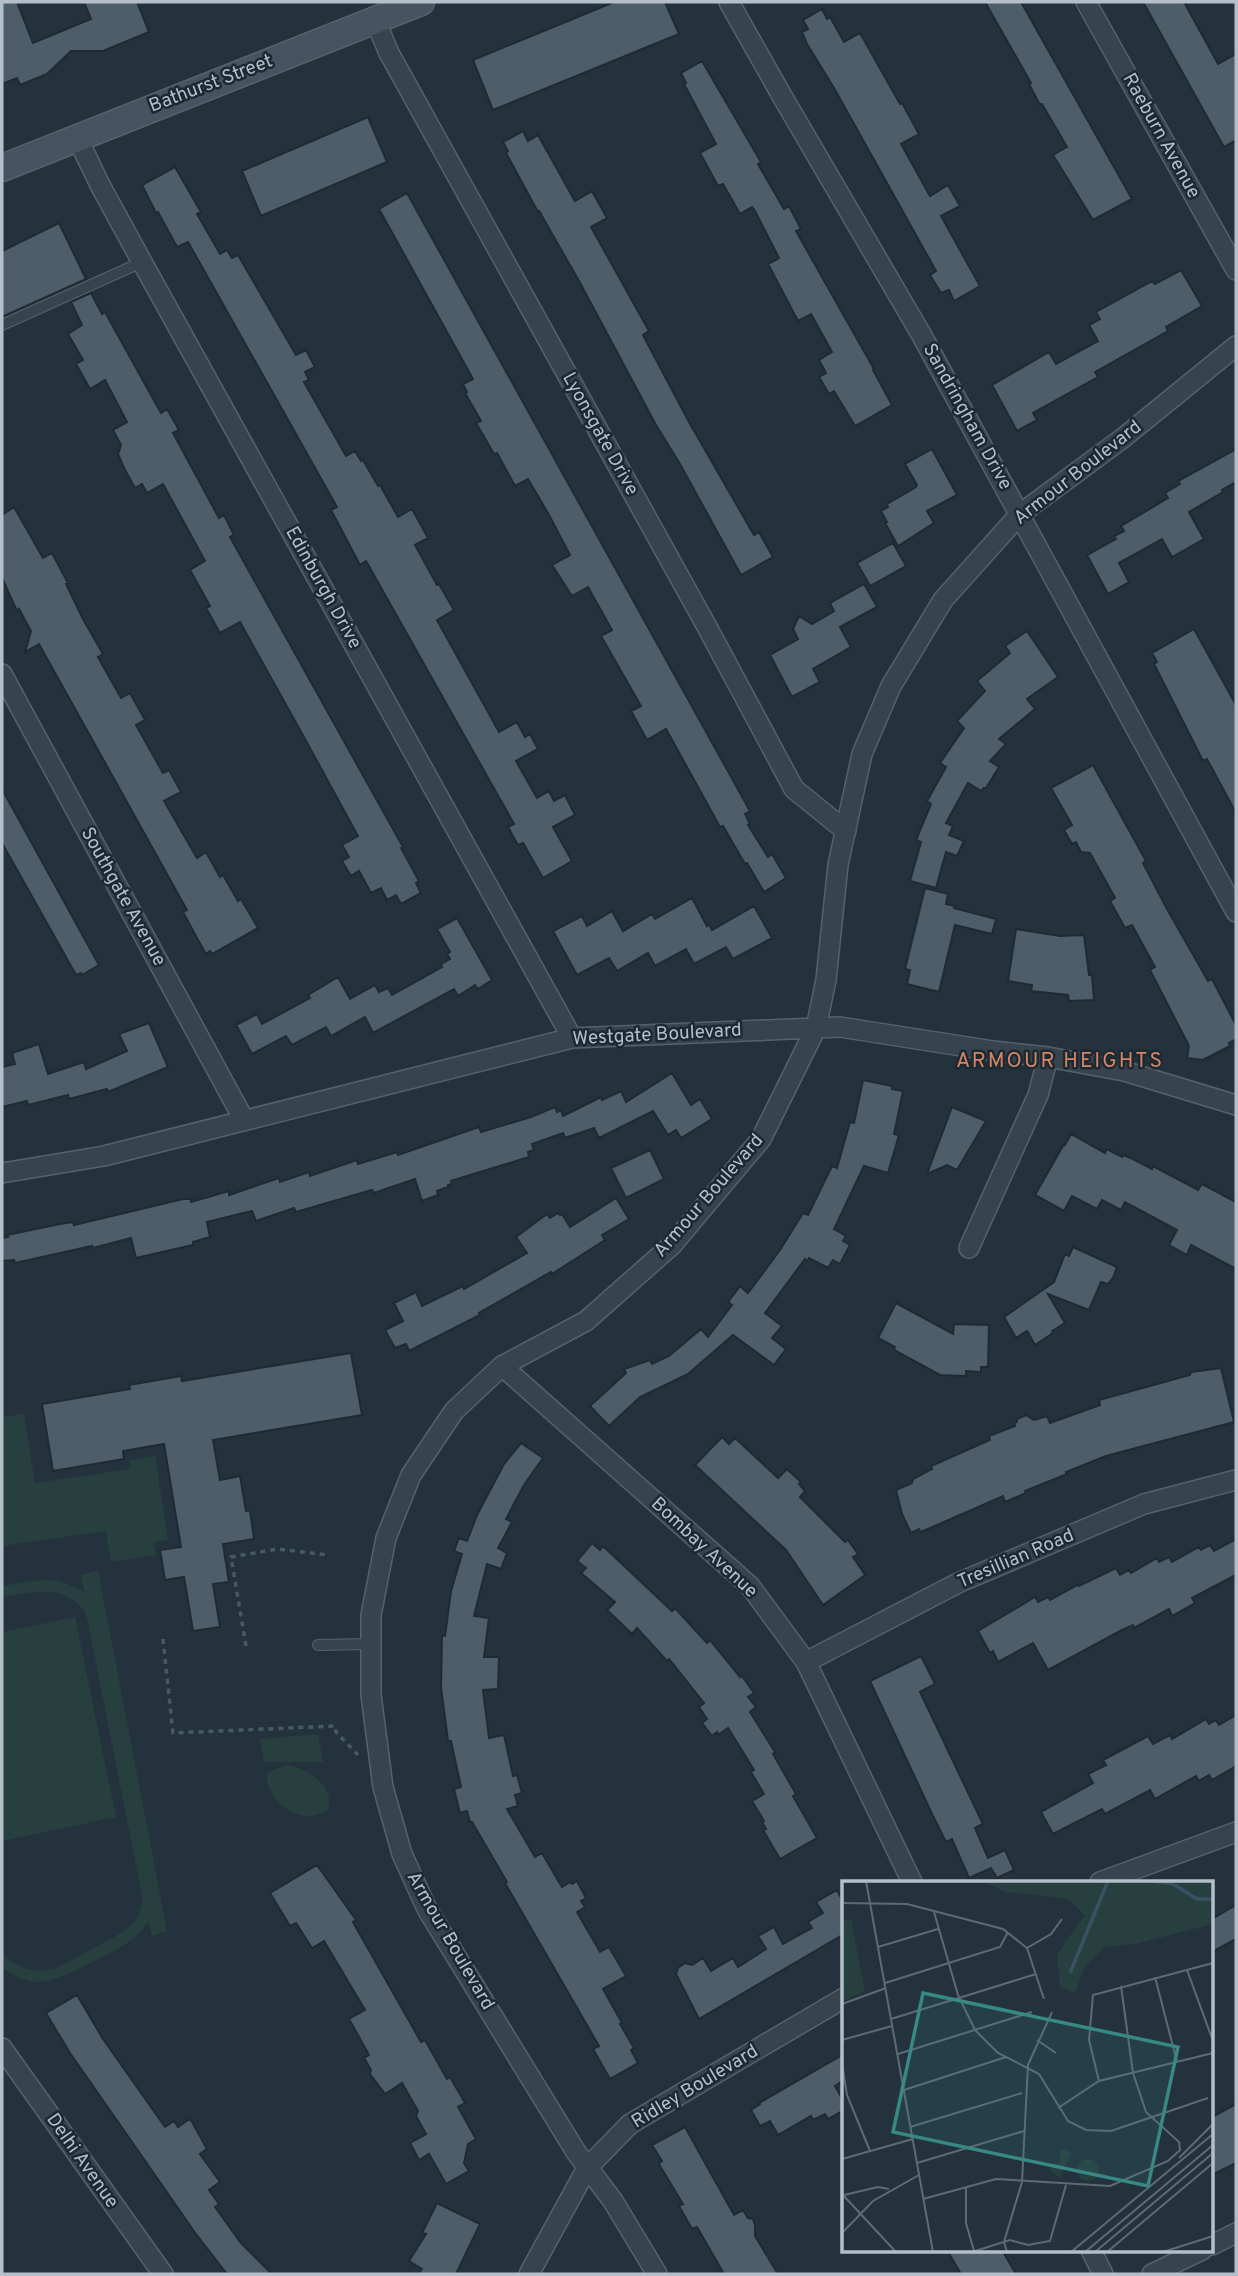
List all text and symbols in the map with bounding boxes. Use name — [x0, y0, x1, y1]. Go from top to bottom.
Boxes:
street label: Bathurst Street — [146, 49, 276, 119]
street label: Raeburn Avenue — [1117, 69, 1205, 203]
street label: Sandringham Drive — [917, 340, 1017, 494]
street label: Lyonsgate Drive — [556, 368, 644, 500]
street label: Armour Boulevard — [1009, 416, 1147, 530]
street label: Edinburgh Drive — [279, 523, 367, 653]
street label: Southgate Avenue — [75, 823, 171, 971]
street label: Westgate Boulevard — [572, 1019, 742, 1051]
district label: ARMOUR HEIGHTS — [956, 1048, 1164, 1075]
street label: Armour Boulevard — [649, 1129, 769, 1263]
street label: Bombay Avenue — [646, 1492, 762, 1604]
street label: Tresillian Road — [954, 1524, 1078, 1594]
street label: Armour Boulevard — [401, 1868, 499, 2014]
inset map — [842, 1881, 1214, 2252]
street label: Ridley Boulevard — [627, 2040, 763, 2134]
street label: Delhi Avenue — [40, 2109, 124, 2213]

